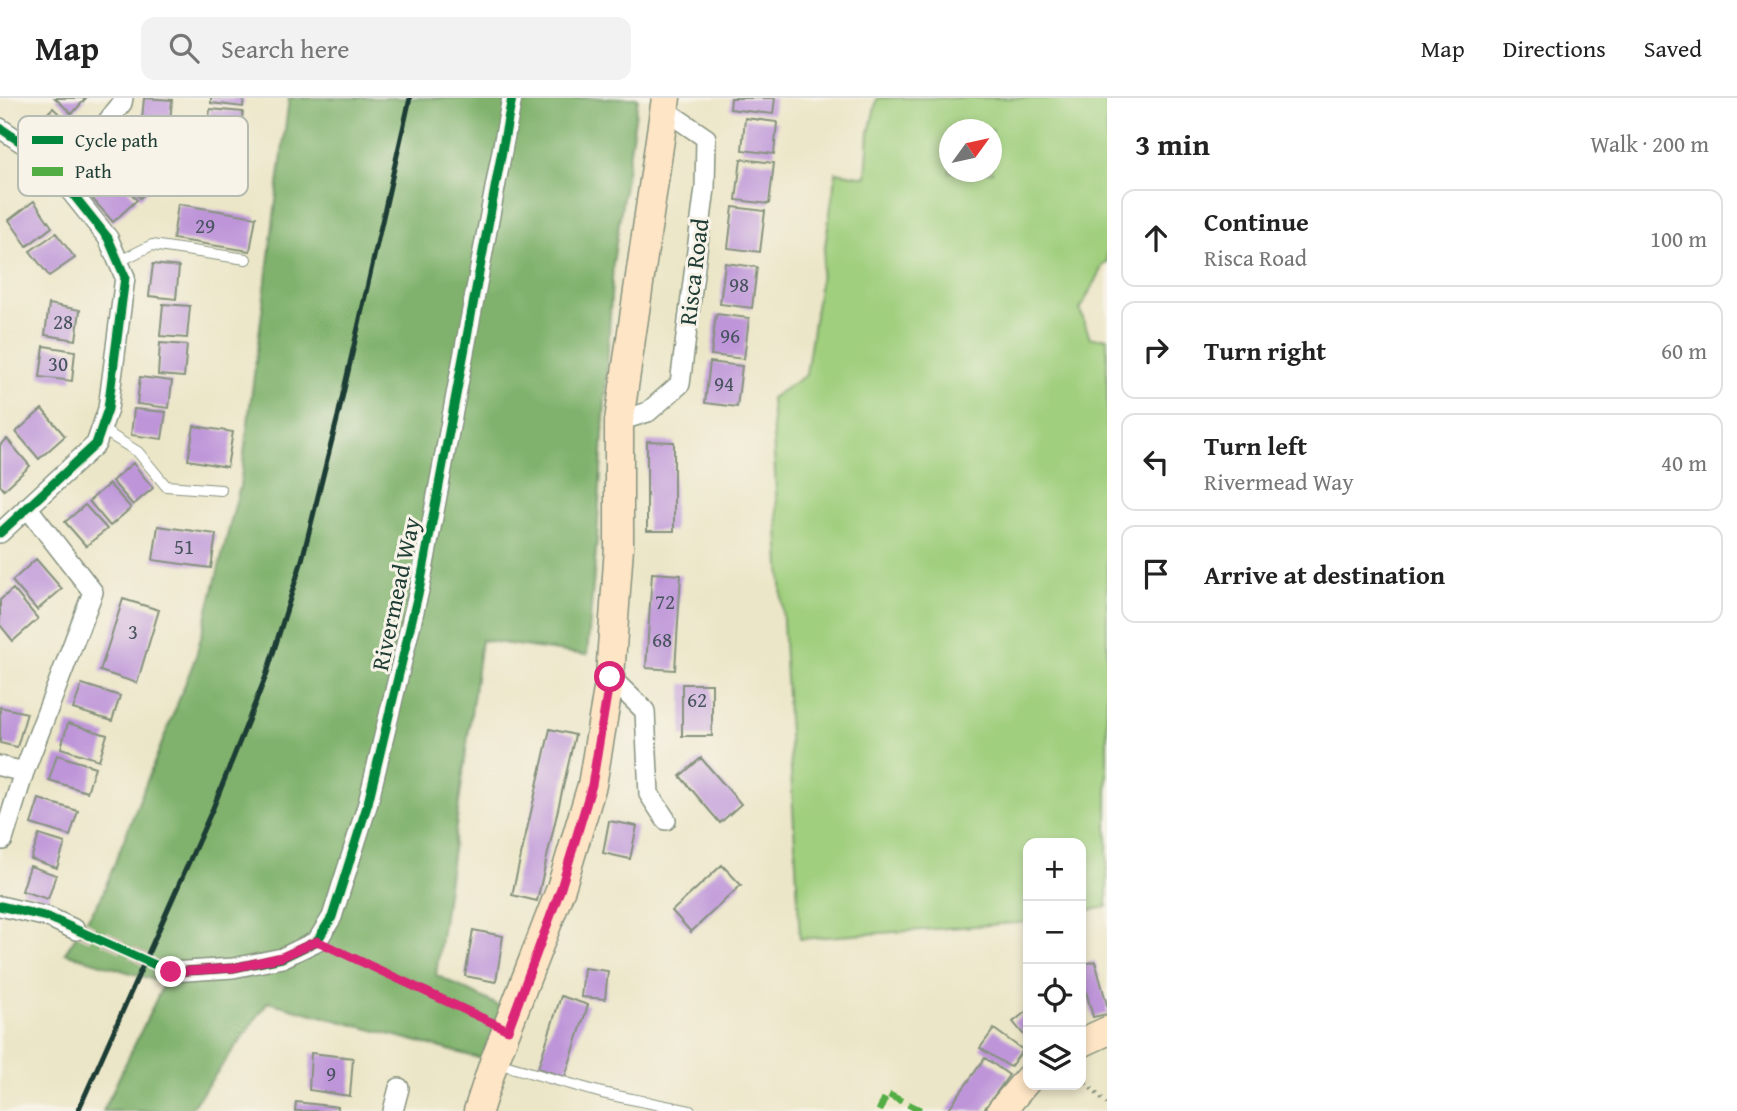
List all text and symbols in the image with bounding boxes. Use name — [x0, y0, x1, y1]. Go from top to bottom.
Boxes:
search box — [141, 17, 631, 80]
text: Map — [35, 24, 99, 72]
icon: search — [165, 29, 203, 67]
text: Search here — [221, 29, 349, 68]
text: Map — [1421, 31, 1465, 66]
text: Directions — [1503, 31, 1606, 66]
text: Saved — [1644, 31, 1702, 66]
legend — [18, 116, 248, 196]
north arrow — [939, 119, 1002, 182]
text: 3 min — [1135, 122, 1210, 166]
text: Cycle path — [75, 126, 158, 154]
text: Walk · 200 m — [1590, 127, 1709, 160]
text: Path — [75, 157, 112, 185]
text: Continue — [1204, 202, 1309, 241]
house number: 29 — [195, 210, 215, 241]
street label: Risca Road — [670, 216, 717, 327]
icon: ahead — [1137, 219, 1175, 257]
text: 100 m — [1650, 222, 1707, 255]
text: Risca Road — [1204, 241, 1307, 274]
house number: 98 — [729, 269, 749, 300]
house number: 28 — [53, 306, 73, 337]
house number: 96 — [720, 320, 740, 351]
icon: right — [1137, 331, 1175, 369]
text: Turn right — [1204, 331, 1326, 370]
text: 60 m — [1661, 334, 1707, 367]
house number: 30 — [48, 348, 68, 379]
house number: 94 — [714, 368, 734, 399]
text: Turn left — [1204, 426, 1307, 465]
icon: left — [1137, 443, 1175, 481]
text: 40 m — [1661, 446, 1707, 479]
text: Rivermead Way — [1204, 465, 1354, 498]
street label: Rivermead Way — [362, 514, 429, 674]
house number: 51 — [174, 531, 194, 562]
icon: arrive — [1137, 555, 1175, 593]
text: Arrive at destination — [1204, 555, 1445, 594]
house number: 72 — [655, 586, 675, 617]
house number: 3 — [128, 616, 138, 647]
house number: 68 — [652, 624, 672, 655]
route start — [594, 661, 625, 692]
house number: 62 — [687, 684, 707, 715]
map controls — [1023, 838, 1086, 1090]
button: + — [1023, 838, 1086, 901]
button: − — [1023, 901, 1086, 964]
route end — [155, 956, 186, 987]
button: locate — [1023, 964, 1086, 1027]
button: layers — [1023, 1027, 1086, 1090]
house number: 9 — [326, 1058, 336, 1089]

